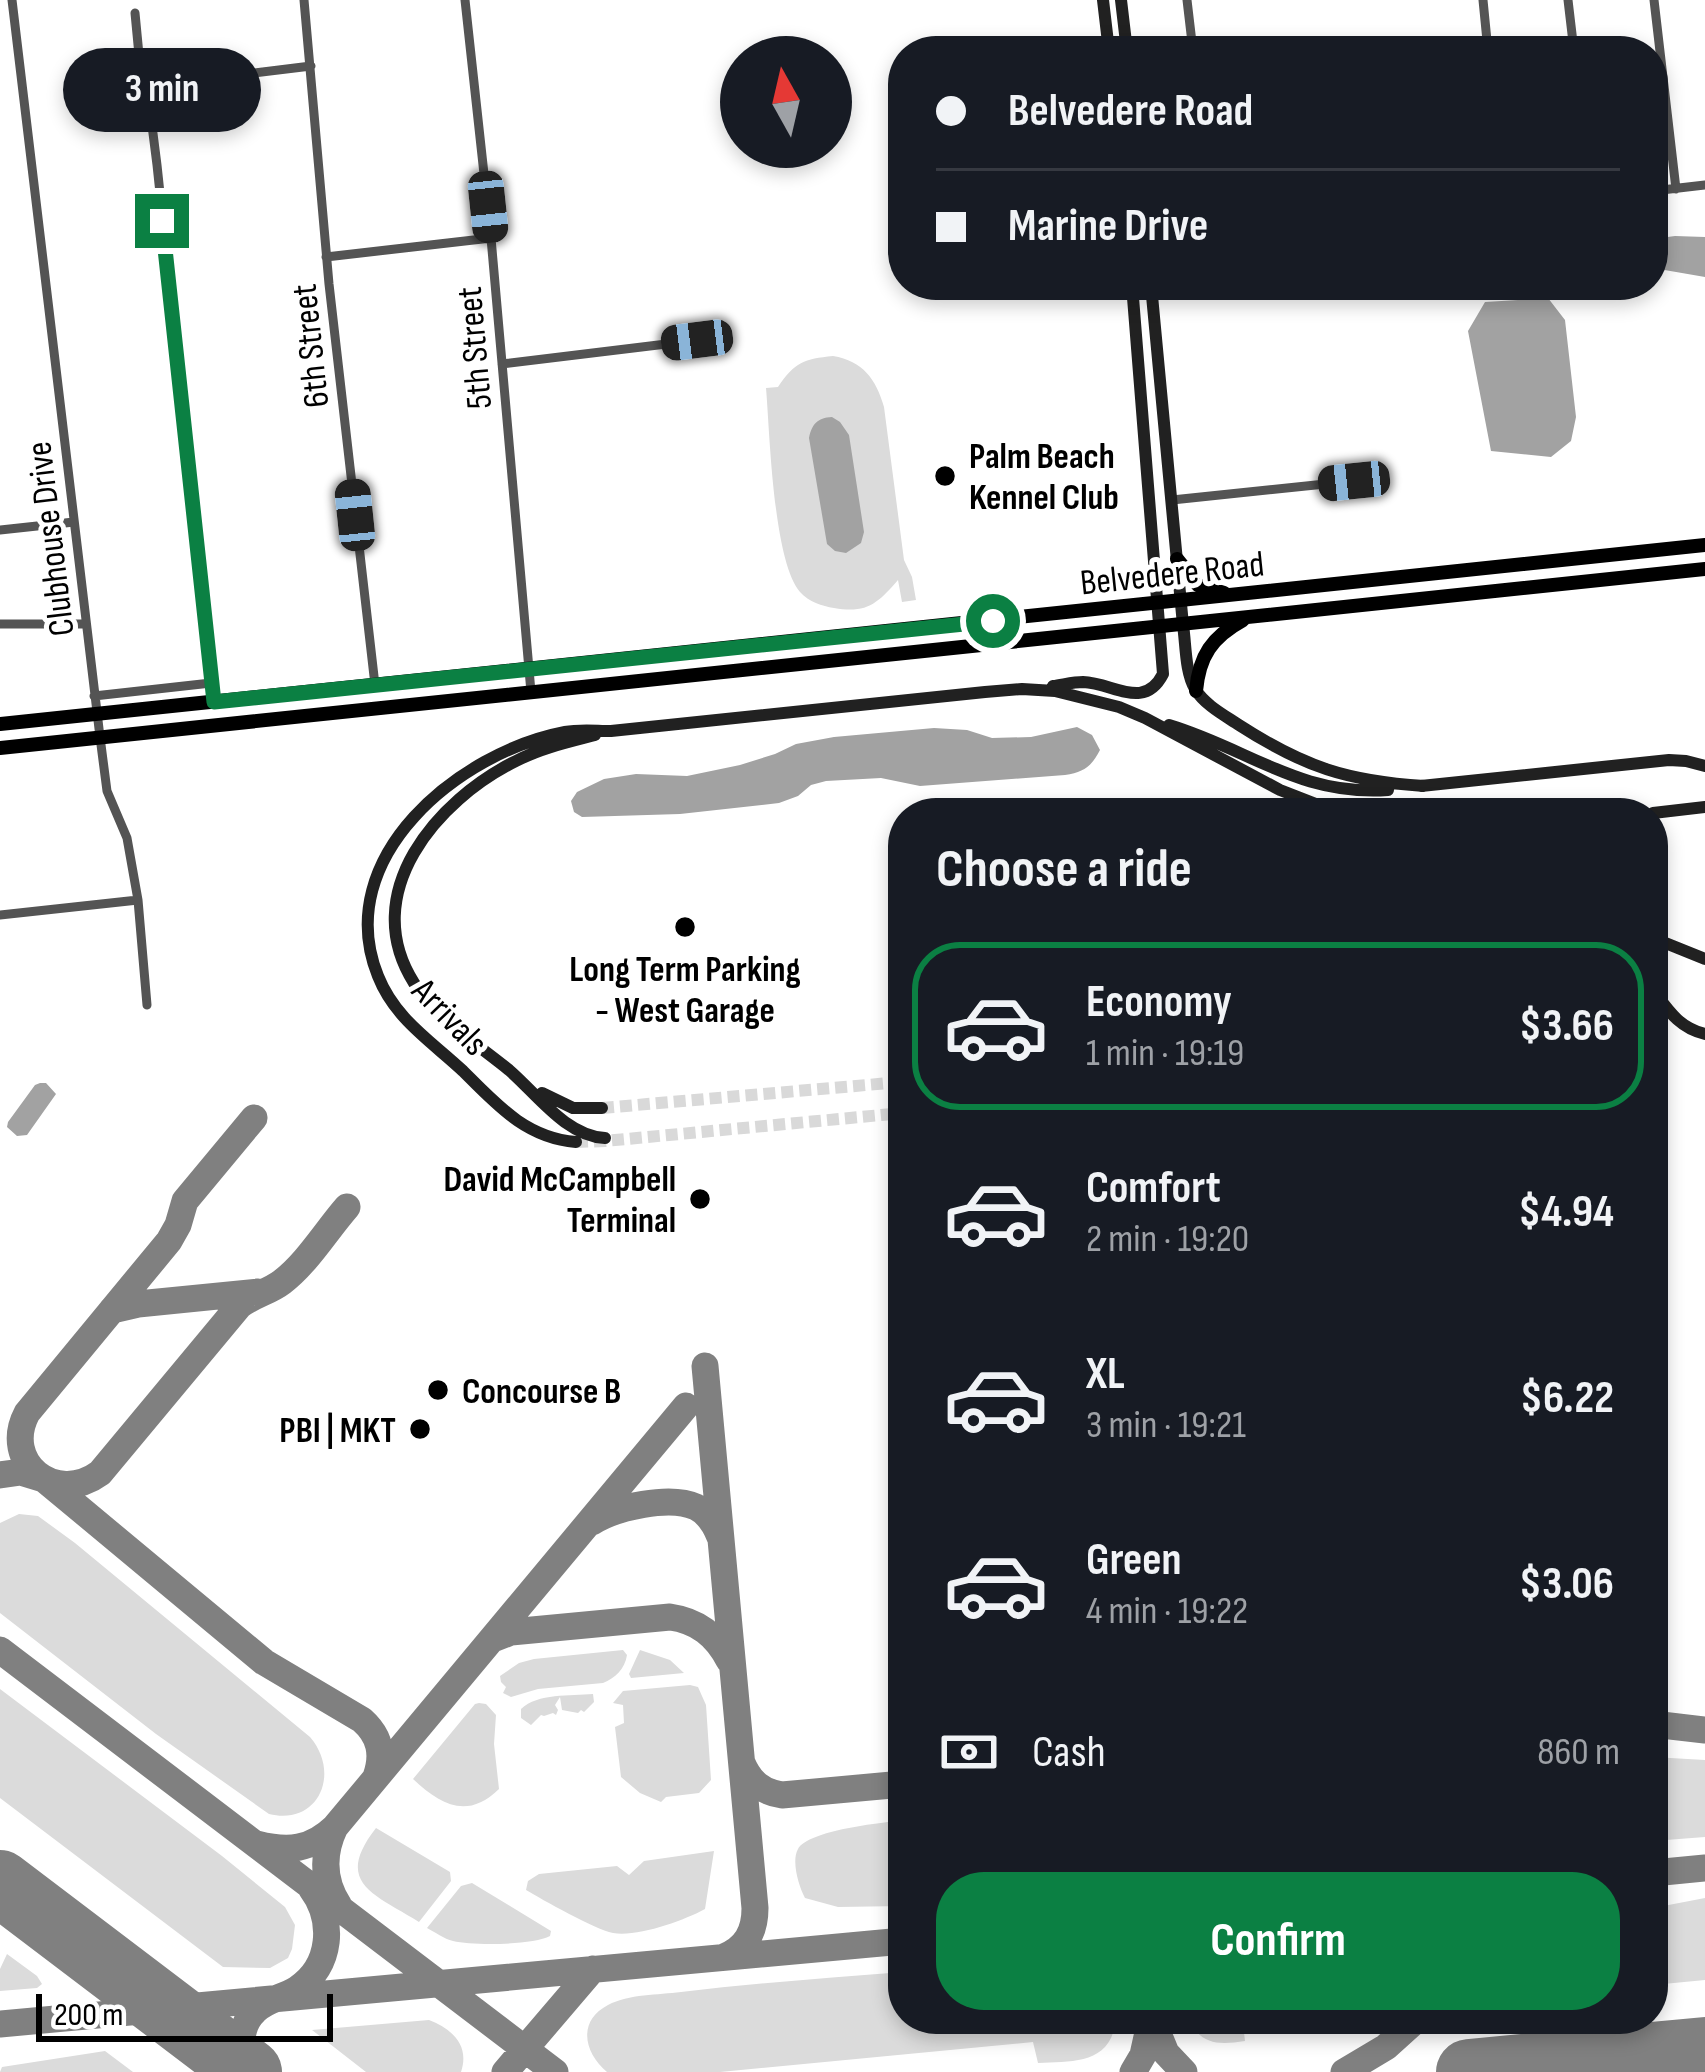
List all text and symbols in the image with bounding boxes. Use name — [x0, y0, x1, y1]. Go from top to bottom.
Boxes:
north arrow — [720, 36, 852, 168]
map controls — [720, 36, 852, 168]
callout: 3 min — [63, 47, 261, 131]
text: 3 min — [125, 66, 199, 113]
text: Belvedere Road — [1008, 84, 1253, 139]
car — [466, 169, 510, 245]
route end — [135, 194, 189, 248]
text: Marine Drive — [1008, 199, 1208, 254]
street label: 6th Street — [284, 282, 339, 410]
street label: 5th Street — [449, 285, 502, 411]
car — [659, 318, 735, 362]
place label: Palm Beach Kennel Club — [969, 436, 1119, 520]
street label: Clubhouse Drive — [18, 439, 85, 638]
car — [1316, 459, 1392, 503]
marker: Palm Beach Kennel Club — [932, 463, 958, 489]
car — [333, 477, 377, 553]
street label: Belvedere Road — [1078, 543, 1266, 606]
route start — [966, 594, 1020, 648]
text: Choose a ride — [936, 837, 1192, 902]
marker: Long Term Parking - West Garage — [672, 914, 698, 940]
place label: Long Term Parking - West Garage — [569, 949, 801, 1033]
street label: Arrivals — [402, 970, 496, 1065]
icon: car — [942, 972, 1050, 1080]
text: Economy — [1086, 975, 1232, 1030]
text: $3.66 — [1519, 999, 1614, 1054]
text: 1 min · 19:19 — [1086, 1030, 1244, 1077]
icon: car — [942, 1158, 1050, 1266]
place label: David McCampbell Terminal — [444, 1159, 676, 1243]
text: Comfort — [1086, 1161, 1221, 1216]
text: $4.94 — [1518, 1185, 1614, 1240]
marker: David McCampbell Terminal — [687, 1186, 713, 1212]
text: 2 min · 19:20 — [1086, 1216, 1249, 1263]
icon: car — [942, 1344, 1050, 1452]
text: XL — [1086, 1347, 1125, 1402]
place label: Concourse B — [462, 1371, 621, 1414]
text: $6.22 — [1520, 1371, 1614, 1426]
marker: Concourse B — [425, 1377, 451, 1403]
text: 3 min · 19:21 — [1086, 1402, 1246, 1449]
place label: PBI | MKT — [279, 1410, 396, 1453]
marker: PBI | MKT — [407, 1416, 433, 1442]
icon: car — [942, 1530, 1050, 1638]
text: Green — [1086, 1533, 1182, 1588]
text: $3.06 — [1519, 1557, 1614, 1612]
text: 4 min · 19:22 — [1086, 1588, 1248, 1635]
icon: cash — [936, 1719, 1002, 1785]
text: Cash — [1032, 1725, 1106, 1780]
text: 860 m — [1537, 1729, 1620, 1776]
button: Confirm — [936, 1872, 1620, 2010]
scale bar — [36, 1988, 333, 2041]
text: 200 m — [54, 1995, 123, 2035]

